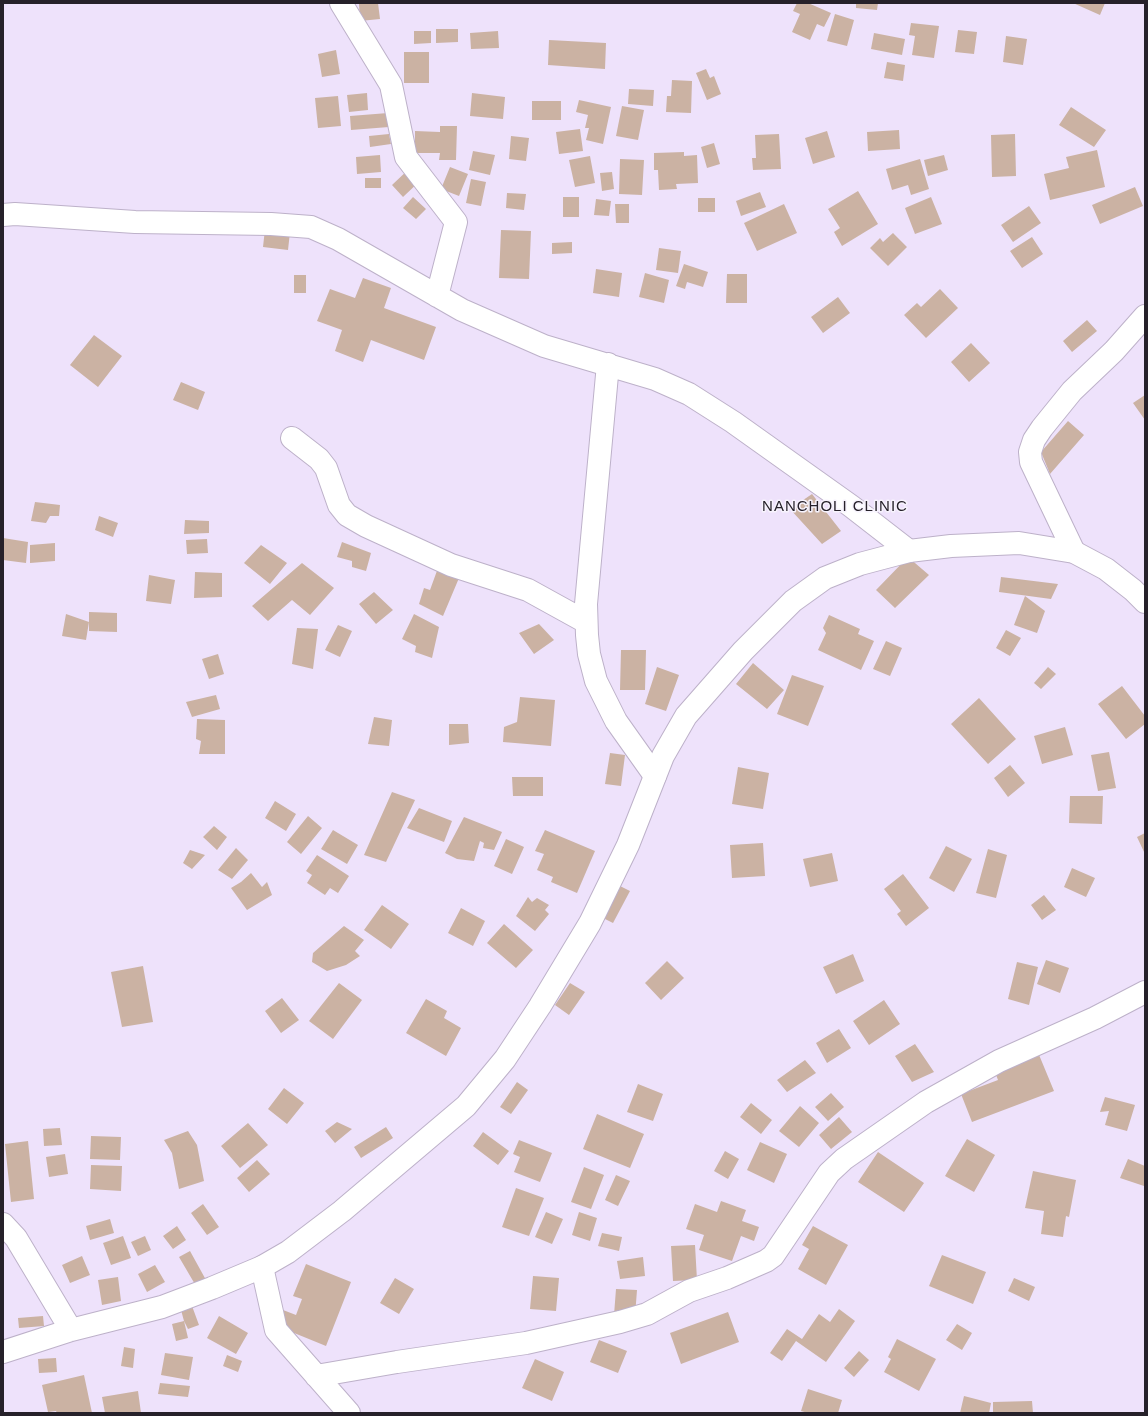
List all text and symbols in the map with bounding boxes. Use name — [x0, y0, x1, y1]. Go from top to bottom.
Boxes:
district label: NANCHOLI CLINIC — [762, 498, 908, 516]

